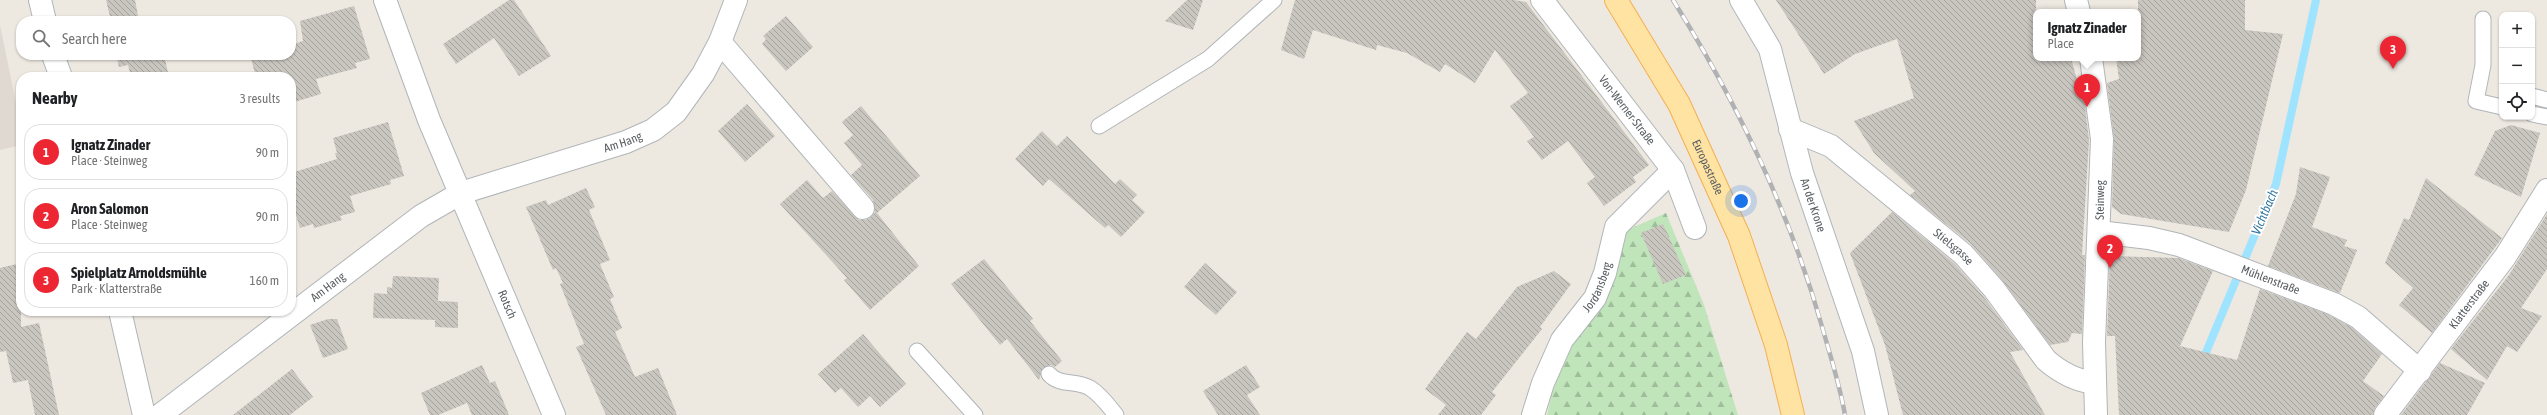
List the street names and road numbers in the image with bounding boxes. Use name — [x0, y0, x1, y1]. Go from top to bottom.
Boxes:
street label: Von-Werner-Straße — [1596, 73, 1658, 148]
street label: Am Hang — [602, 128, 645, 155]
street label: Europastraße — [1689, 137, 1726, 197]
street label: An der Krone — [1797, 176, 1829, 234]
street label: Steinweg — [2093, 179, 2107, 220]
street label: Stielsgasse — [1931, 226, 1976, 268]
street label: Jordansberg — [1580, 260, 1615, 315]
street label: Mühlenstraße — [2239, 262, 2302, 297]
street label: Am Hang — [308, 269, 349, 305]
street label: Klatterstraße — [2446, 277, 2492, 332]
street label: Rotsch — [495, 288, 519, 321]

